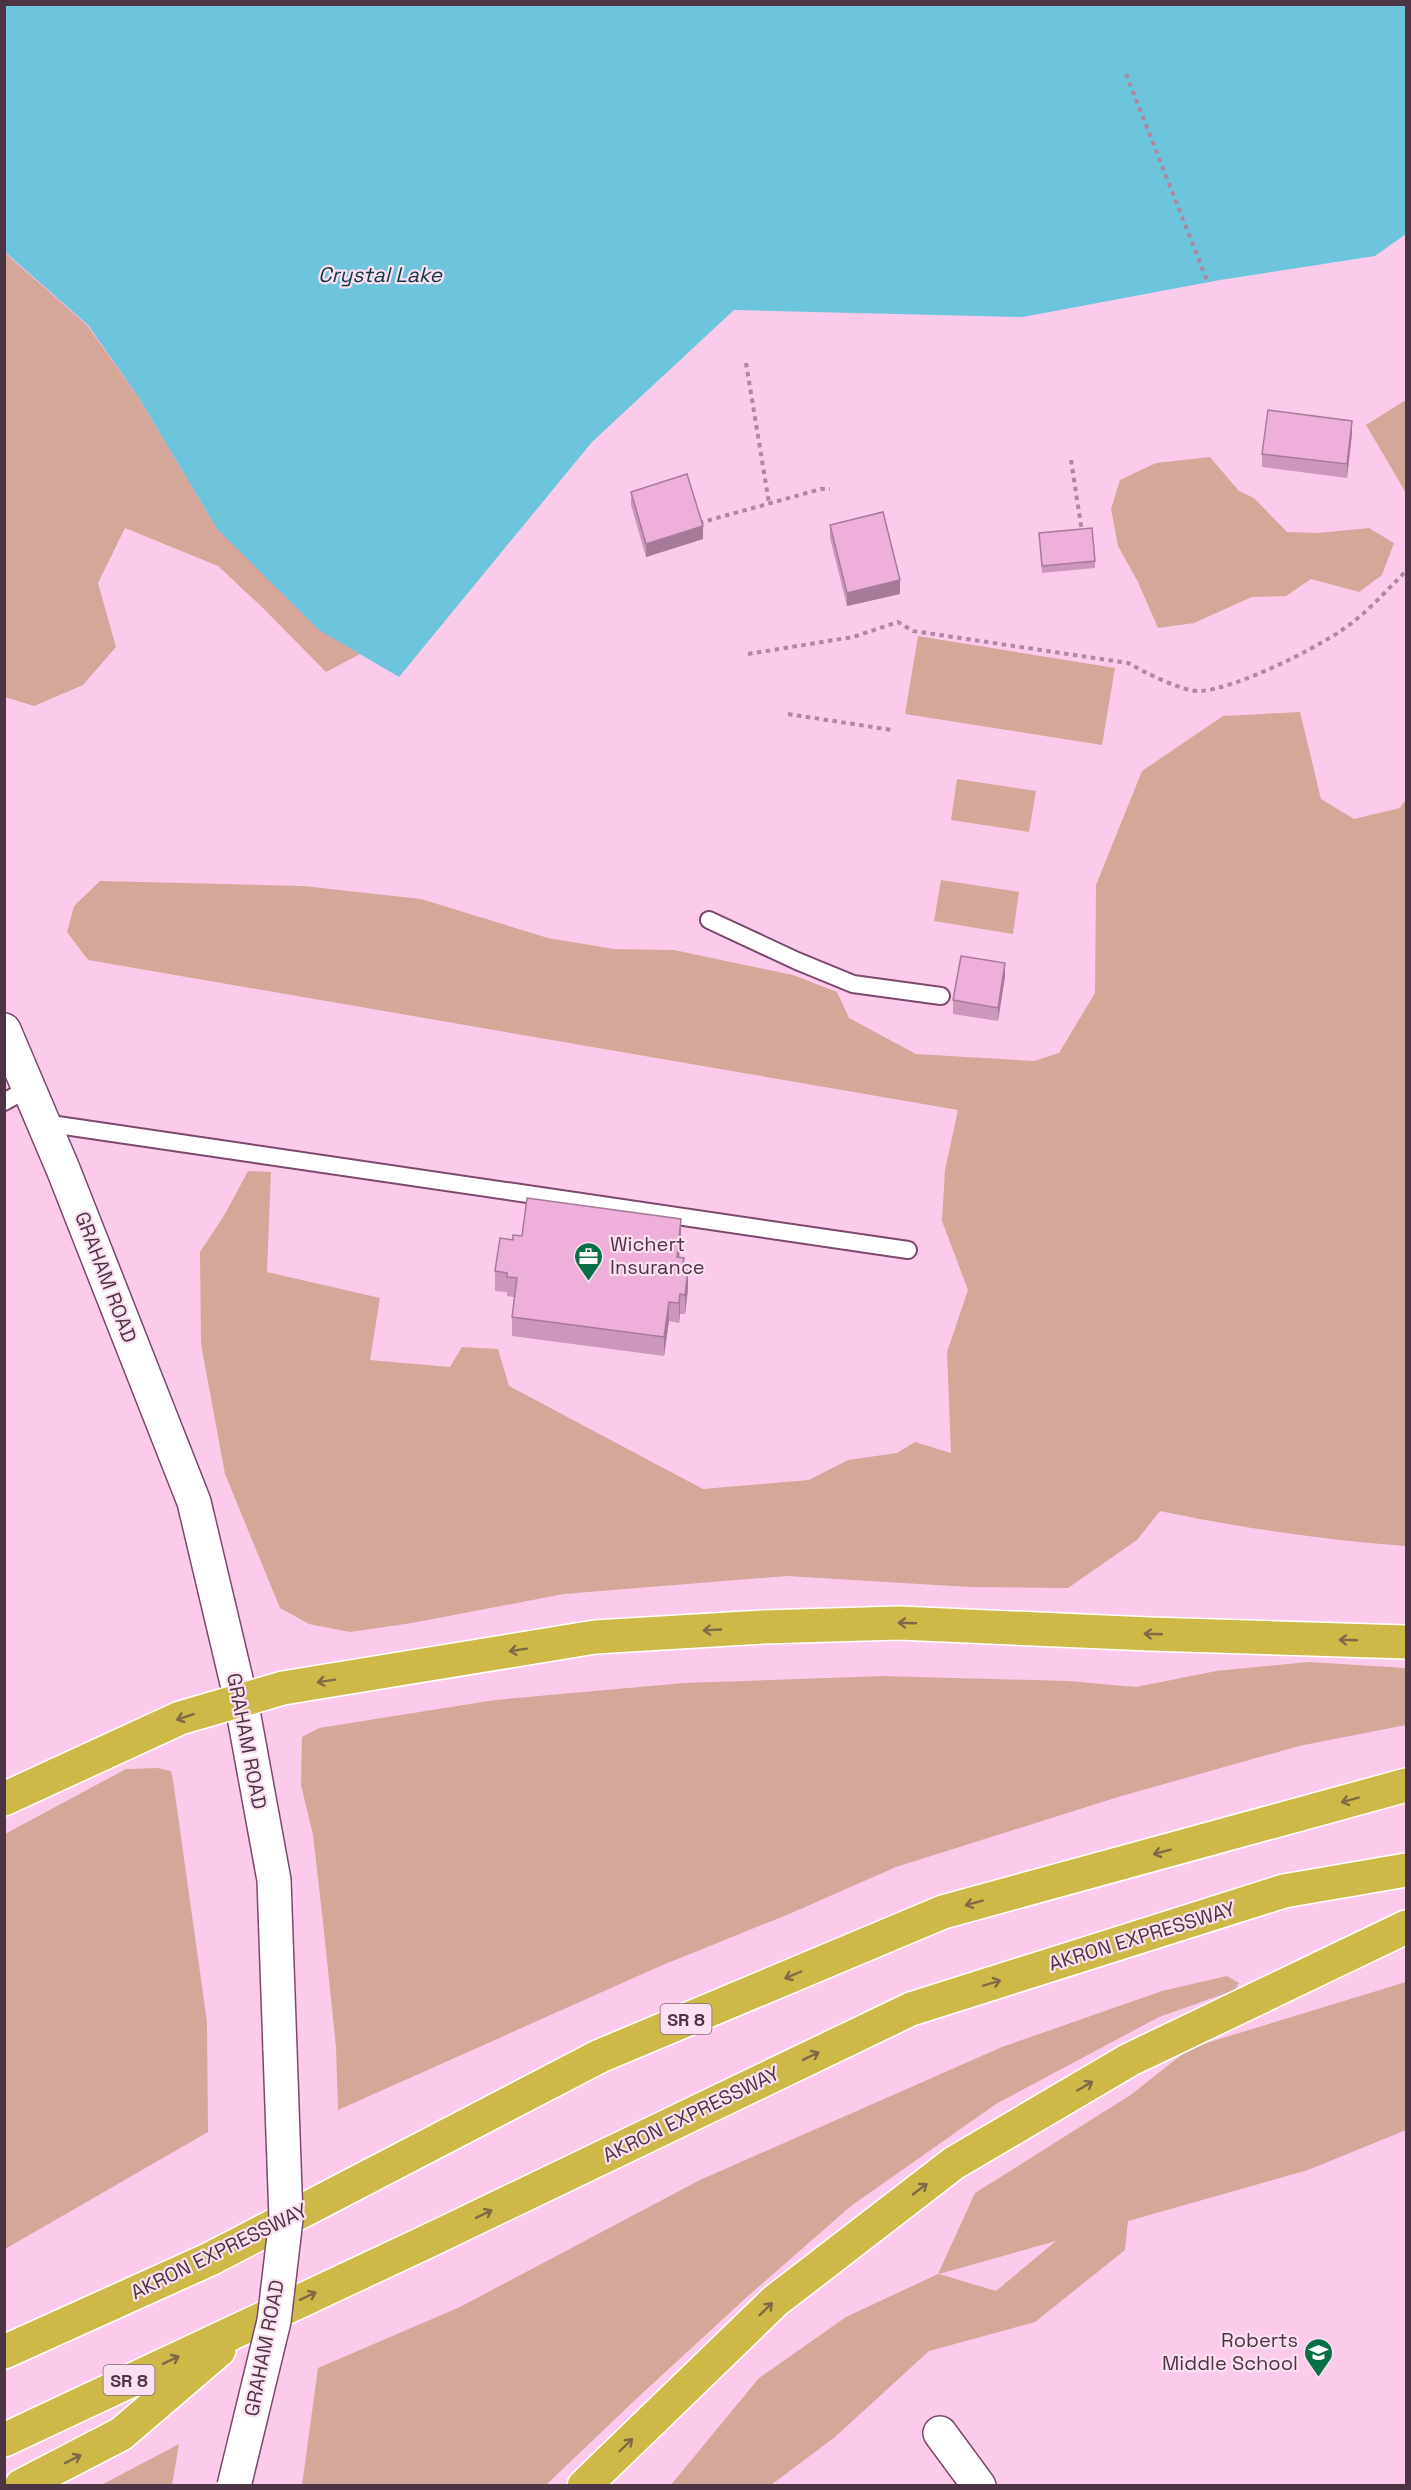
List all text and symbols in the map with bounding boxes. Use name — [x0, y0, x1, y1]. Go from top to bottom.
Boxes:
water label: Crystal Lake — [318, 261, 444, 288]
street label: GRAHAM ROAD — [69, 1208, 143, 1346]
place label: Wichert Insurance — [610, 1231, 705, 1280]
office icon: Wichert Insurance — [573, 1240, 605, 1282]
one-way arrow — [897, 1618, 917, 1629]
one-way arrow — [702, 1625, 722, 1636]
one-way arrow — [1144, 1629, 1164, 1640]
one-way arrow — [1339, 1634, 1359, 1646]
one-way arrow — [509, 1644, 528, 1655]
street label: GRAHAM ROAD — [221, 1671, 273, 1811]
one-way arrow — [316, 1675, 336, 1686]
one-way arrow — [176, 1713, 195, 1724]
one-way arrow — [1341, 1795, 1360, 1807]
one-way arrow — [1153, 1847, 1172, 1858]
street label: AKRON EXPRESSWAY — [1045, 1895, 1239, 1977]
one-way arrow — [965, 1898, 984, 1909]
one-way arrow — [784, 1970, 802, 1981]
one-way arrow — [982, 1977, 1001, 1988]
road number: SR 8 — [660, 2004, 712, 2034]
one-way arrow — [802, 2050, 820, 2062]
street label: AKRON EXPRESSWAY — [598, 2060, 784, 2168]
one-way arrow — [1076, 2080, 1093, 2092]
one-way arrow — [912, 2183, 928, 2196]
street label: AKRON EXPRESSWAY — [126, 2197, 312, 2305]
one-way arrow — [475, 2207, 493, 2219]
street label: GRAHAM ROAD — [238, 2278, 290, 2418]
one-way arrow — [298, 2290, 316, 2302]
one-way arrow — [759, 2302, 774, 2316]
place label: Roberts Middle School — [1162, 2327, 1298, 2376]
school or university icon: Roberts Middle School — [1303, 2336, 1335, 2378]
one-way arrow — [162, 2354, 180, 2366]
road number: SR 8 — [104, 2365, 154, 2395]
one-way arrow — [619, 2437, 634, 2452]
one-way arrow — [64, 2452, 82, 2464]

